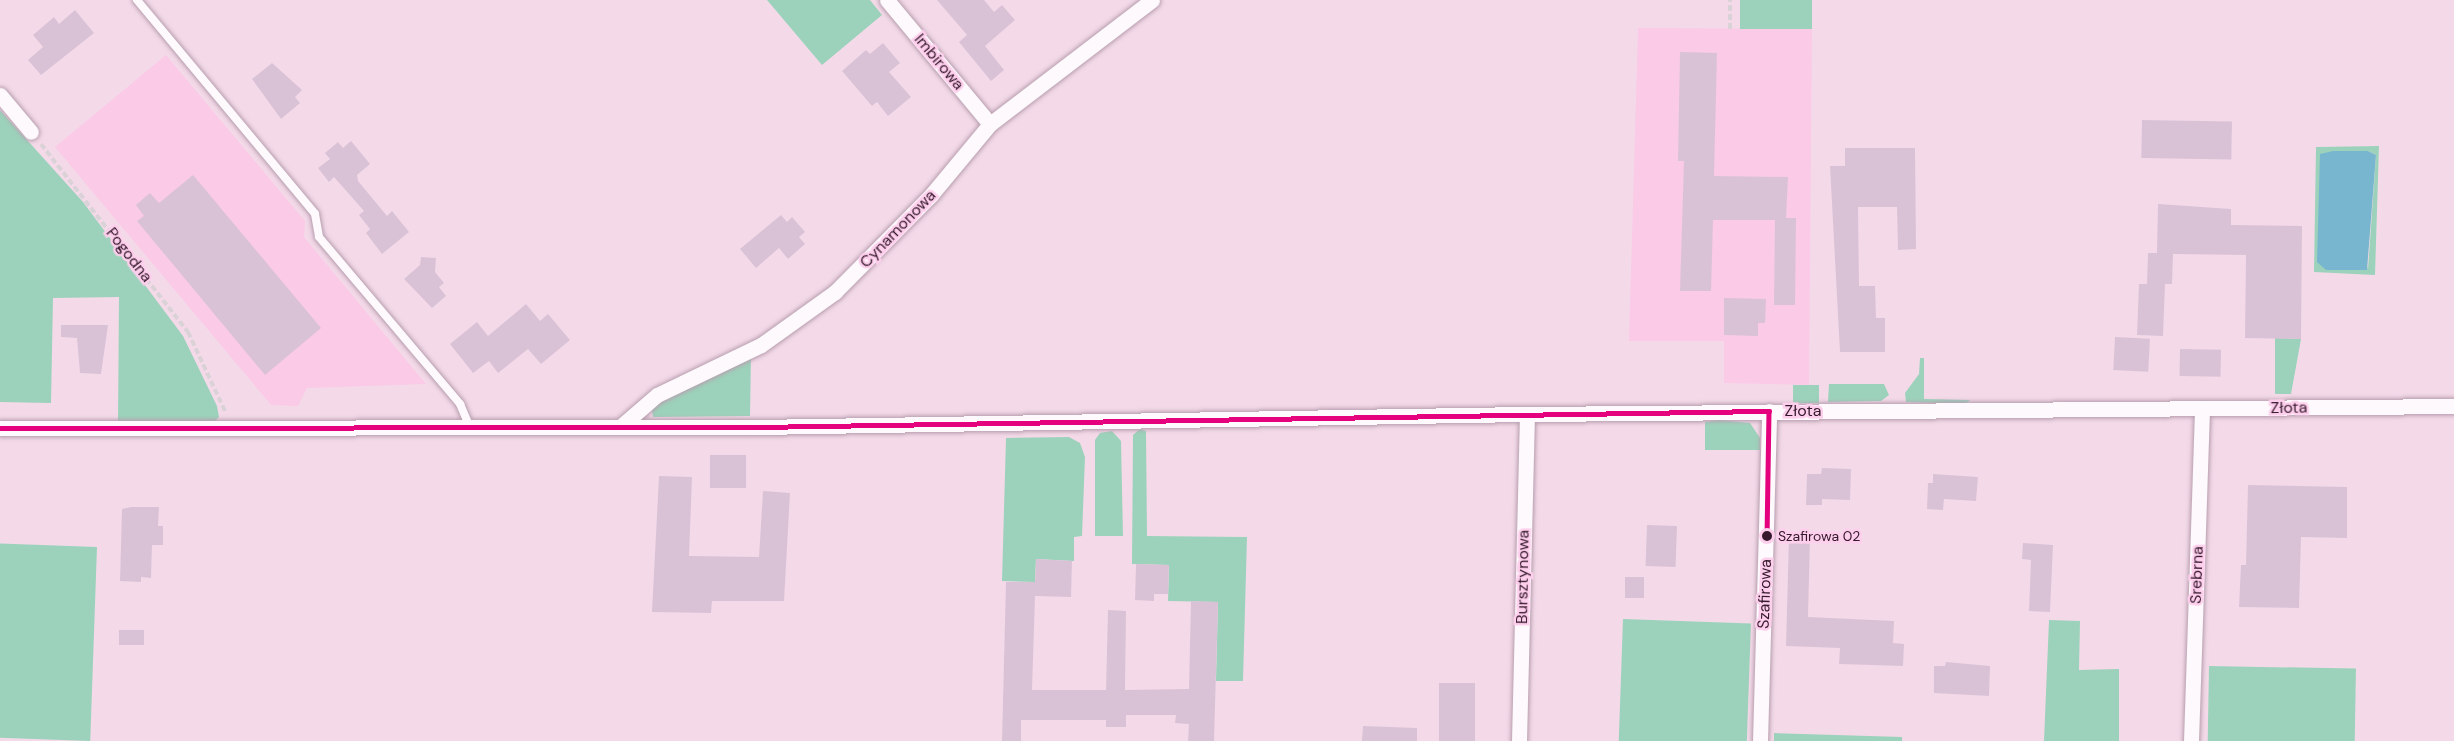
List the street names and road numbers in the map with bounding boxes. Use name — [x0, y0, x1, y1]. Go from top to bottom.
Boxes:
street label: Imbirowa — [910, 30, 968, 94]
street label: Cynamonowa — [856, 186, 940, 272]
street label: Pogodna — [102, 224, 156, 286]
street label: Złota — [2270, 398, 2308, 418]
street label: Złota — [1785, 401, 1821, 421]
street label: Bursztynowa — [1513, 530, 1533, 624]
street label: Srebrna — [2186, 546, 2208, 604]
street label: Szafirowa — [1754, 559, 1776, 629]

